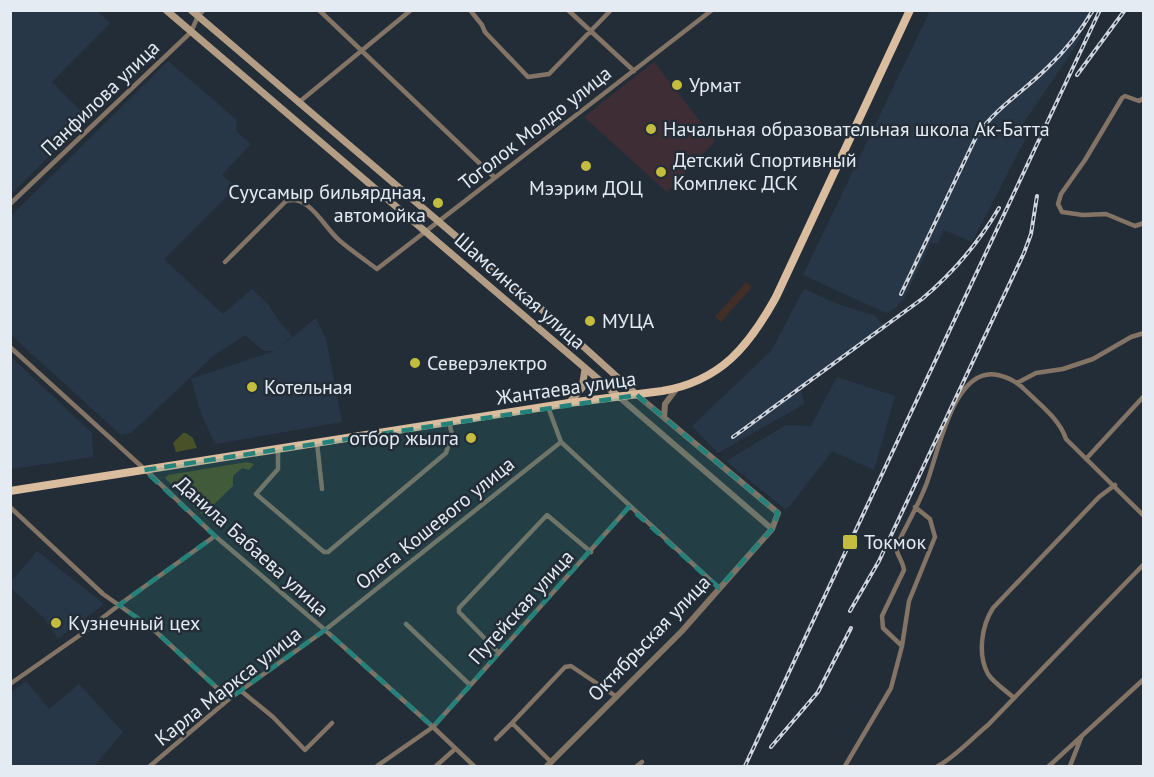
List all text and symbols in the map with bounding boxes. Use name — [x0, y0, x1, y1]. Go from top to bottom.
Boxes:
street label: Панфилова улица — [35, 35, 165, 161]
street label: Тоголок Молдо улица — [453, 60, 617, 196]
place label: Урмат — [689, 72, 741, 98]
marker: Урмат — [670, 78, 684, 92]
place label: Начальная образовательная школа Ак-Батта — [663, 116, 1050, 142]
marker: Начальная образовательная школа Ак-Батта — [644, 122, 658, 136]
place label: Детский Спортивный Комплекс ДСК — [673, 147, 857, 196]
marker: Мээрим ДОЦ — [579, 159, 593, 173]
marker: Детский Спортивный Комплекс ДСК — [654, 165, 668, 179]
place label: Мээрим ДОЦ — [529, 175, 643, 201]
place label: Суусамыр бильярдная, автомойка — [228, 179, 426, 228]
marker: Суусамыр бильярдная, автомойка — [431, 196, 445, 210]
street label: Шамсинская улица — [449, 227, 591, 355]
place label: МУЦА — [602, 308, 655, 334]
marker: МУЦА — [583, 314, 597, 328]
place label: Северэлектро — [427, 350, 547, 376]
marker: Северэлектро — [408, 356, 422, 370]
street label: Жантаева улица — [493, 365, 638, 411]
place label: Котельная — [264, 374, 352, 400]
marker: Котельная — [245, 380, 259, 394]
place label: отбор жылга — [349, 425, 459, 451]
marker: отбор жылга — [464, 431, 478, 445]
street label: Олега Кошевого улица — [350, 451, 520, 595]
street label: Данила Бабаева улица — [170, 470, 334, 622]
place label: Токмок — [864, 529, 926, 555]
marker: Токмок — [841, 533, 859, 551]
street label: Путейская улица — [463, 544, 579, 670]
street label: Октябрьская улица — [582, 569, 716, 707]
place label: Кузнечный цех — [68, 610, 200, 636]
marker: Кузнечный цех — [49, 616, 63, 630]
street label: Карла Маркса улица — [149, 621, 307, 751]

